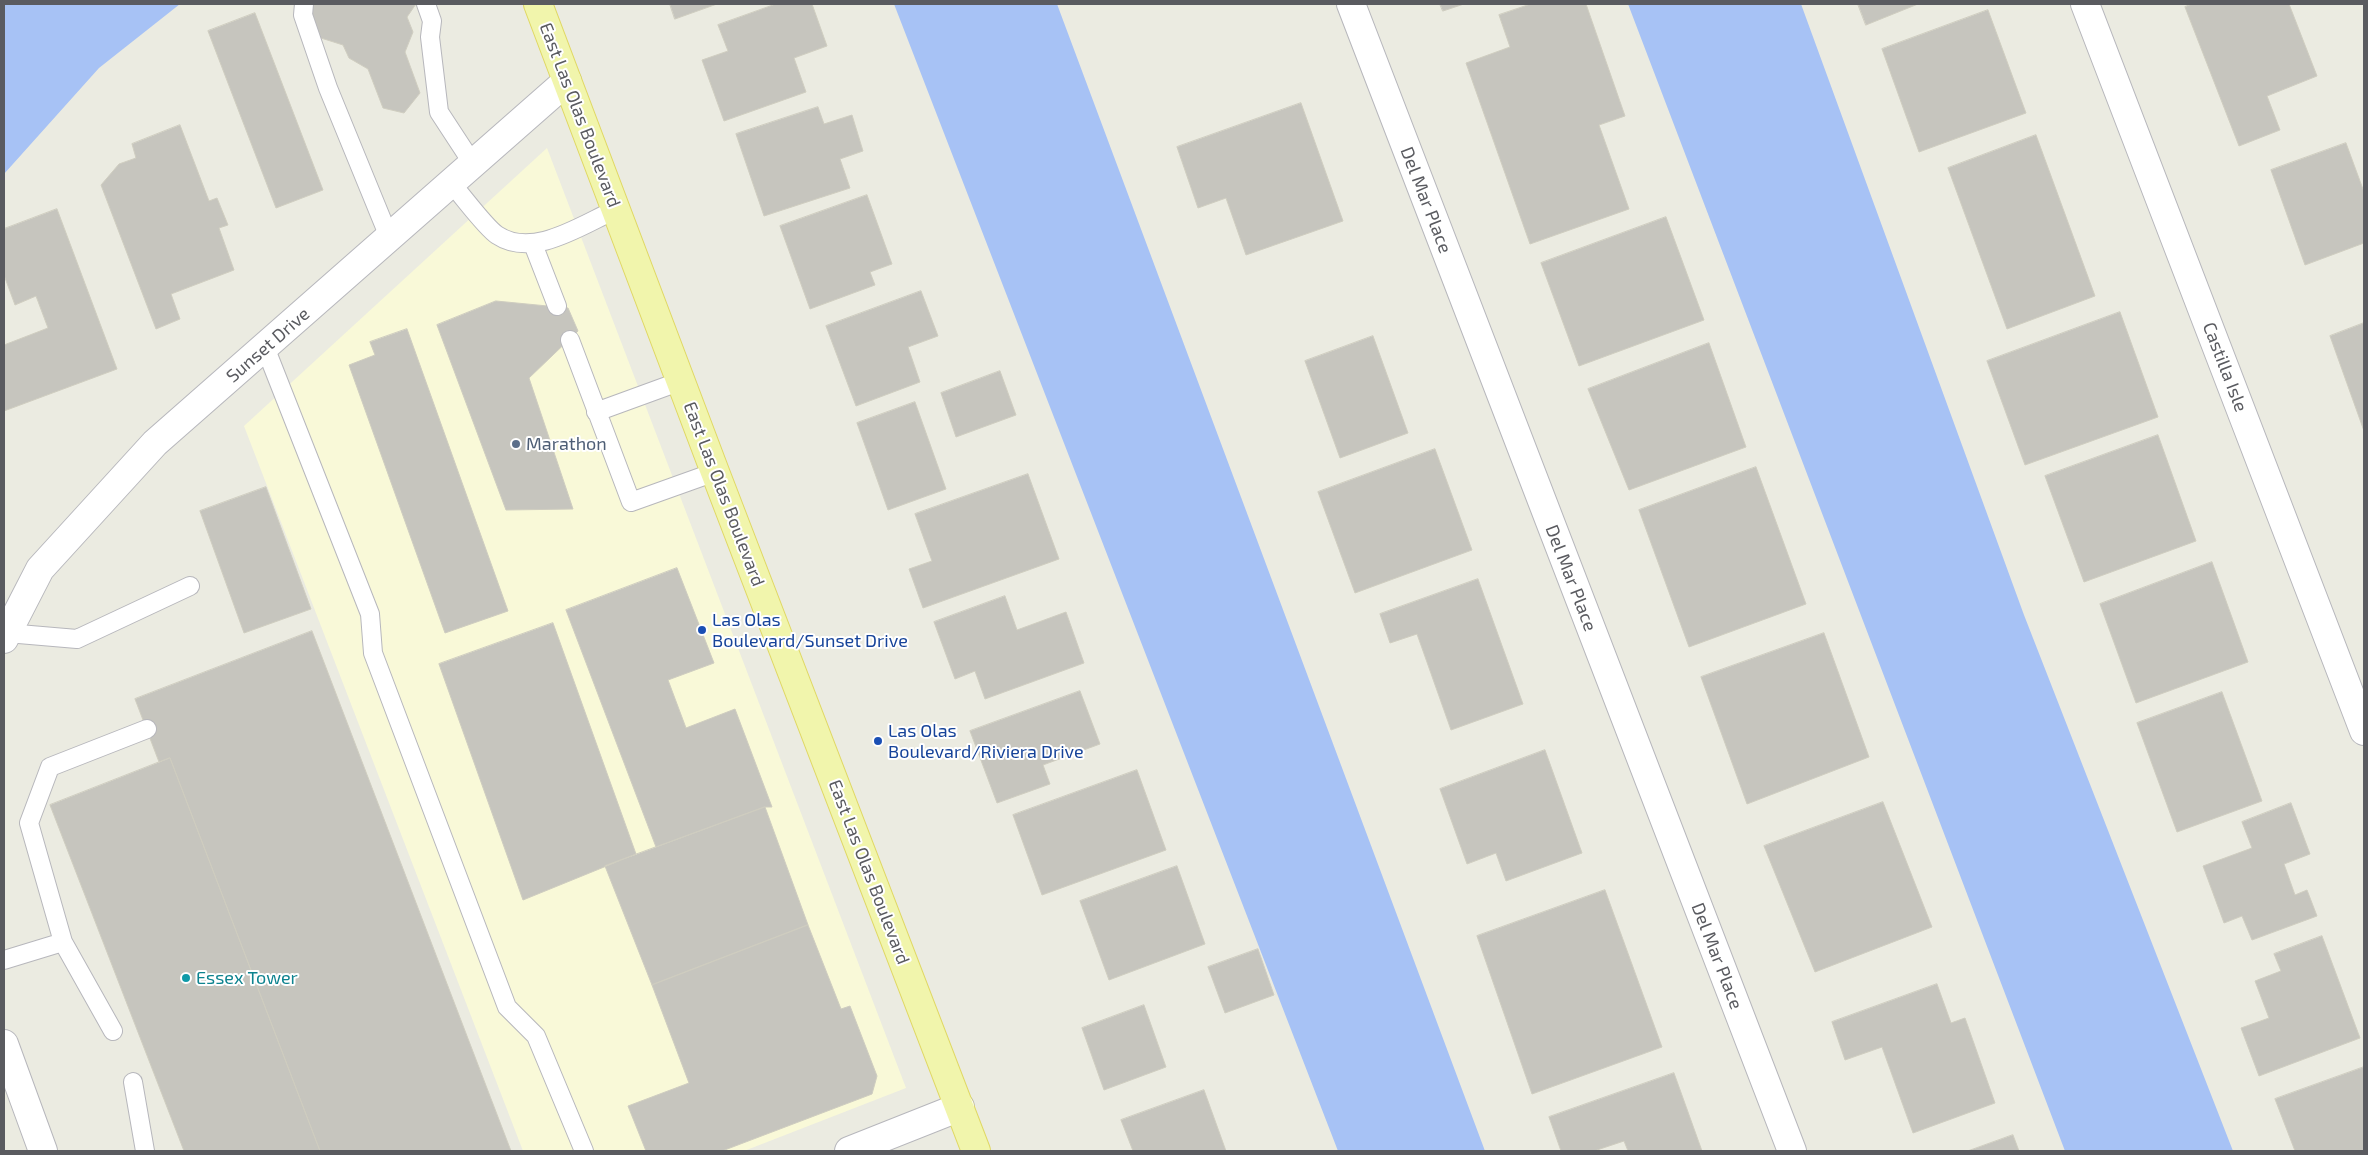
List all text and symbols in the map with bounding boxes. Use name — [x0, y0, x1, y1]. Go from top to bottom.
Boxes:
street label: East Las Olas Boulevard — [535, 20, 625, 210]
street label: Del Mar Place — [1396, 144, 1456, 256]
street label: Sunset Drive — [222, 303, 314, 387]
street label: Castilla Isle — [2198, 319, 2252, 415]
street label: East Las Olas Boulevard — [679, 399, 769, 589]
place label: Marathon — [526, 433, 607, 455]
marker: Marathon — [510, 438, 522, 450]
street label: Del Mar Place — [1541, 522, 1601, 634]
place label: Las Olas Boulevard/Sunset Drive — [712, 609, 908, 652]
marker: Las Olas Boulevard/Sunset Drive — [696, 624, 708, 636]
place label: Las Olas Boulevard/Riviera Drive — [888, 720, 1084, 762]
marker: Las Olas Boulevard/Riviera Drive — [872, 735, 884, 747]
street label: East Las Olas Boulevard — [824, 777, 914, 967]
street label: Del Mar Place — [1687, 900, 1747, 1012]
place label: Essex Tower — [196, 967, 298, 989]
marker: Essex Tower — [180, 972, 192, 984]

